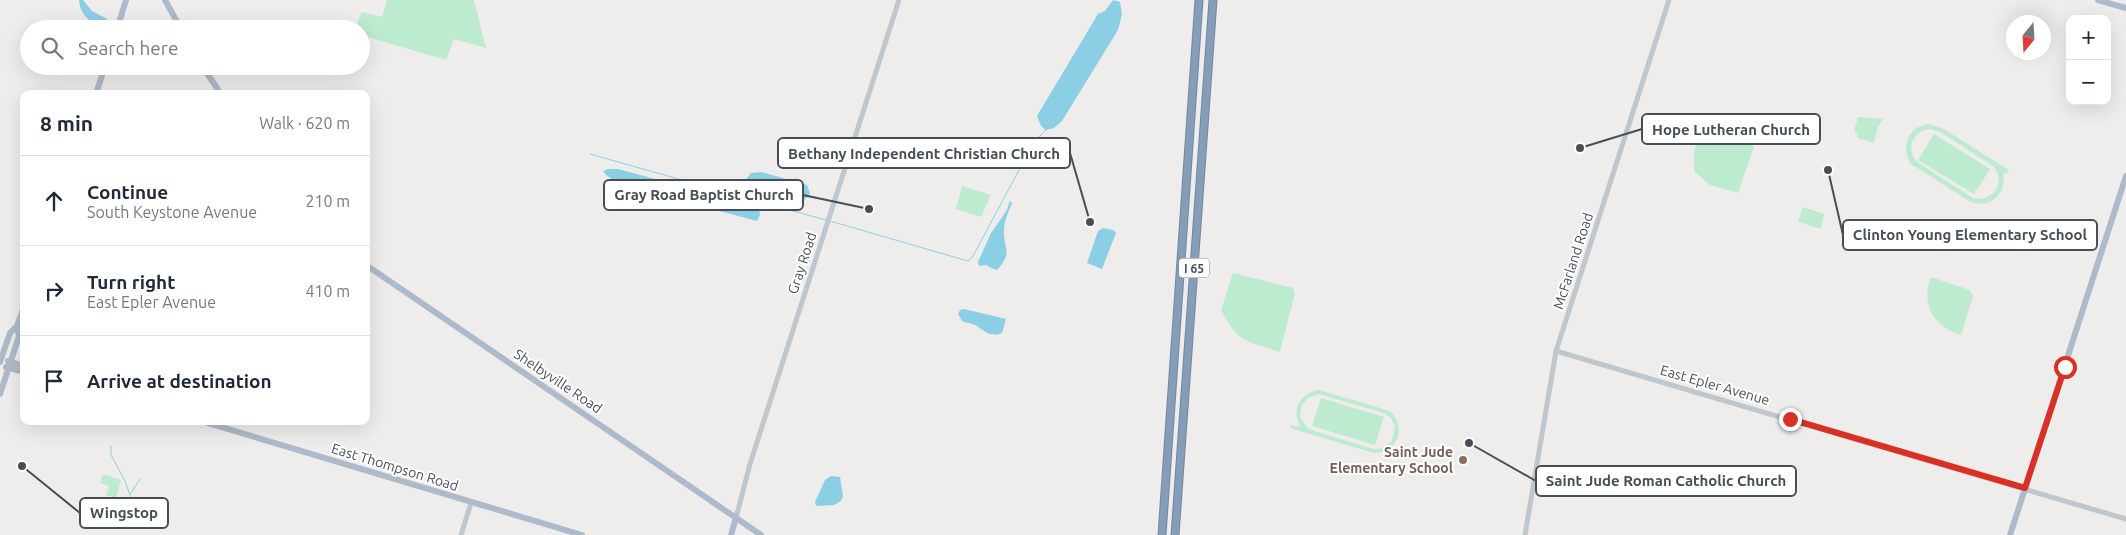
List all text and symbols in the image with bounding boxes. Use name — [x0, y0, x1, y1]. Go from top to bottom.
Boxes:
north arrow — [2006, 15, 2051, 60]
map controls — [2066, 15, 2111, 105]
button: + — [2066, 15, 2111, 60]
search box — [20, 20, 370, 75]
icon: search — [38, 34, 66, 62]
text: Search here — [78, 37, 178, 59]
button: − — [2066, 60, 2111, 105]
text: 8 min — [40, 111, 93, 135]
text: Walk · 620 m — [259, 114, 350, 132]
callout: Hope Lutheran Church — [1642, 114, 1820, 144]
text: Hope Lutheran Church — [1652, 121, 1810, 138]
callout: Bethany Independent Christian Church — [778, 138, 1070, 168]
text: Bethany Independent Christian Church — [788, 145, 1060, 162]
callout: Gray Road Baptist Church — [604, 180, 803, 210]
text: Continue — [87, 181, 168, 203]
text: Gray Road Baptist Church — [614, 186, 794, 203]
icon: ahead — [40, 187, 68, 215]
text: 210 m — [305, 192, 350, 210]
text: South Keystone Avenue — [87, 203, 257, 221]
street label: McFarland Road — [1550, 211, 1596, 311]
callout: Clinton Young Elementary School — [1843, 220, 2097, 250]
text: Clinton Young Elementary School — [1853, 226, 2088, 243]
street label: Gray Road — [785, 230, 819, 296]
road number: I 65 — [1179, 258, 1209, 278]
text: Turn right — [87, 271, 175, 293]
icon: right — [40, 277, 68, 305]
text: 410 m — [305, 282, 350, 300]
text: East Epler Avenue — [87, 293, 216, 311]
street label: Shelbyville Road — [511, 346, 605, 416]
route start — [2054, 356, 2077, 379]
street label: East Epler Avenue — [1659, 362, 1771, 408]
icon: arrive — [40, 367, 68, 395]
text: Arrive at destination — [87, 370, 272, 392]
route end — [1779, 408, 1802, 431]
street label: East Thompson Road — [330, 440, 460, 494]
place label: Saint Jude Elementary School — [1330, 444, 1453, 476]
marker: Saint Jude Elementary School — [1457, 454, 1469, 466]
callout: Saint Jude Roman Catholic Church — [1536, 466, 1796, 496]
text: Saint Jude Roman Catholic Church — [1546, 472, 1786, 489]
callout: Wingstop — [80, 498, 168, 528]
text: Wingstop — [90, 504, 158, 521]

